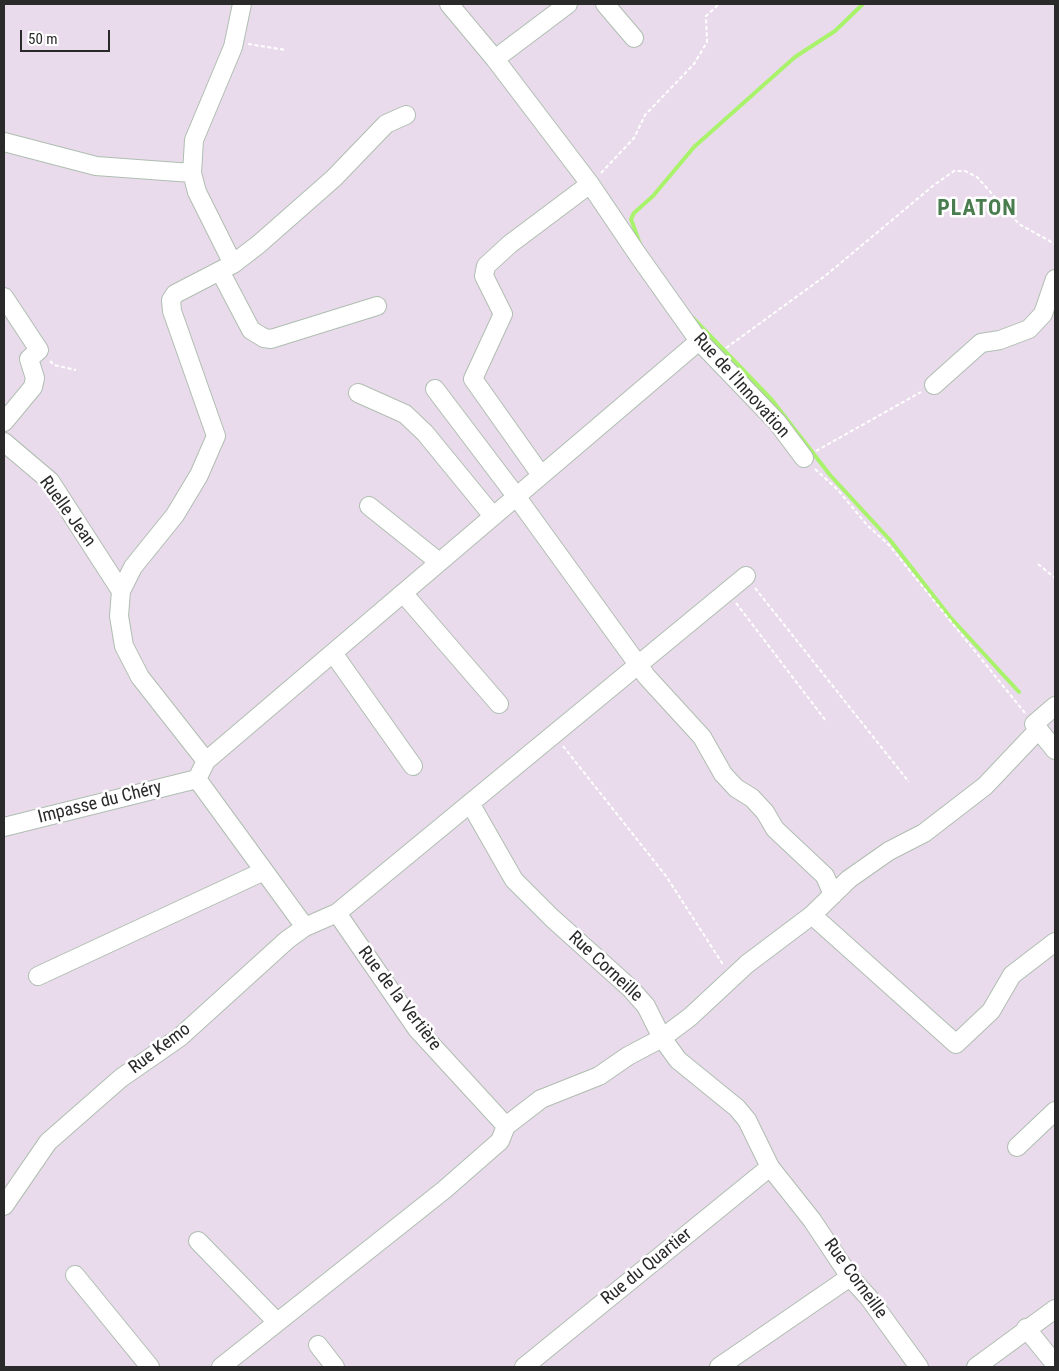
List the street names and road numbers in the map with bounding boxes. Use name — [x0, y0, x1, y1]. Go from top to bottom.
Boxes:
street label: Rue de l'Innovation — [688, 329, 794, 443]
street label: Ruelle Jean — [34, 472, 100, 552]
street label: Impasse du Chéry — [36, 777, 164, 829]
street label: Rue Corneille — [563, 927, 647, 1007]
street label: Rue de la Vertière — [353, 943, 445, 1055]
street label: Rue Kemo — [125, 1019, 195, 1079]
street label: Rue du Quartier — [597, 1224, 697, 1310]
street label: Rue Corneille — [819, 1235, 891, 1323]

